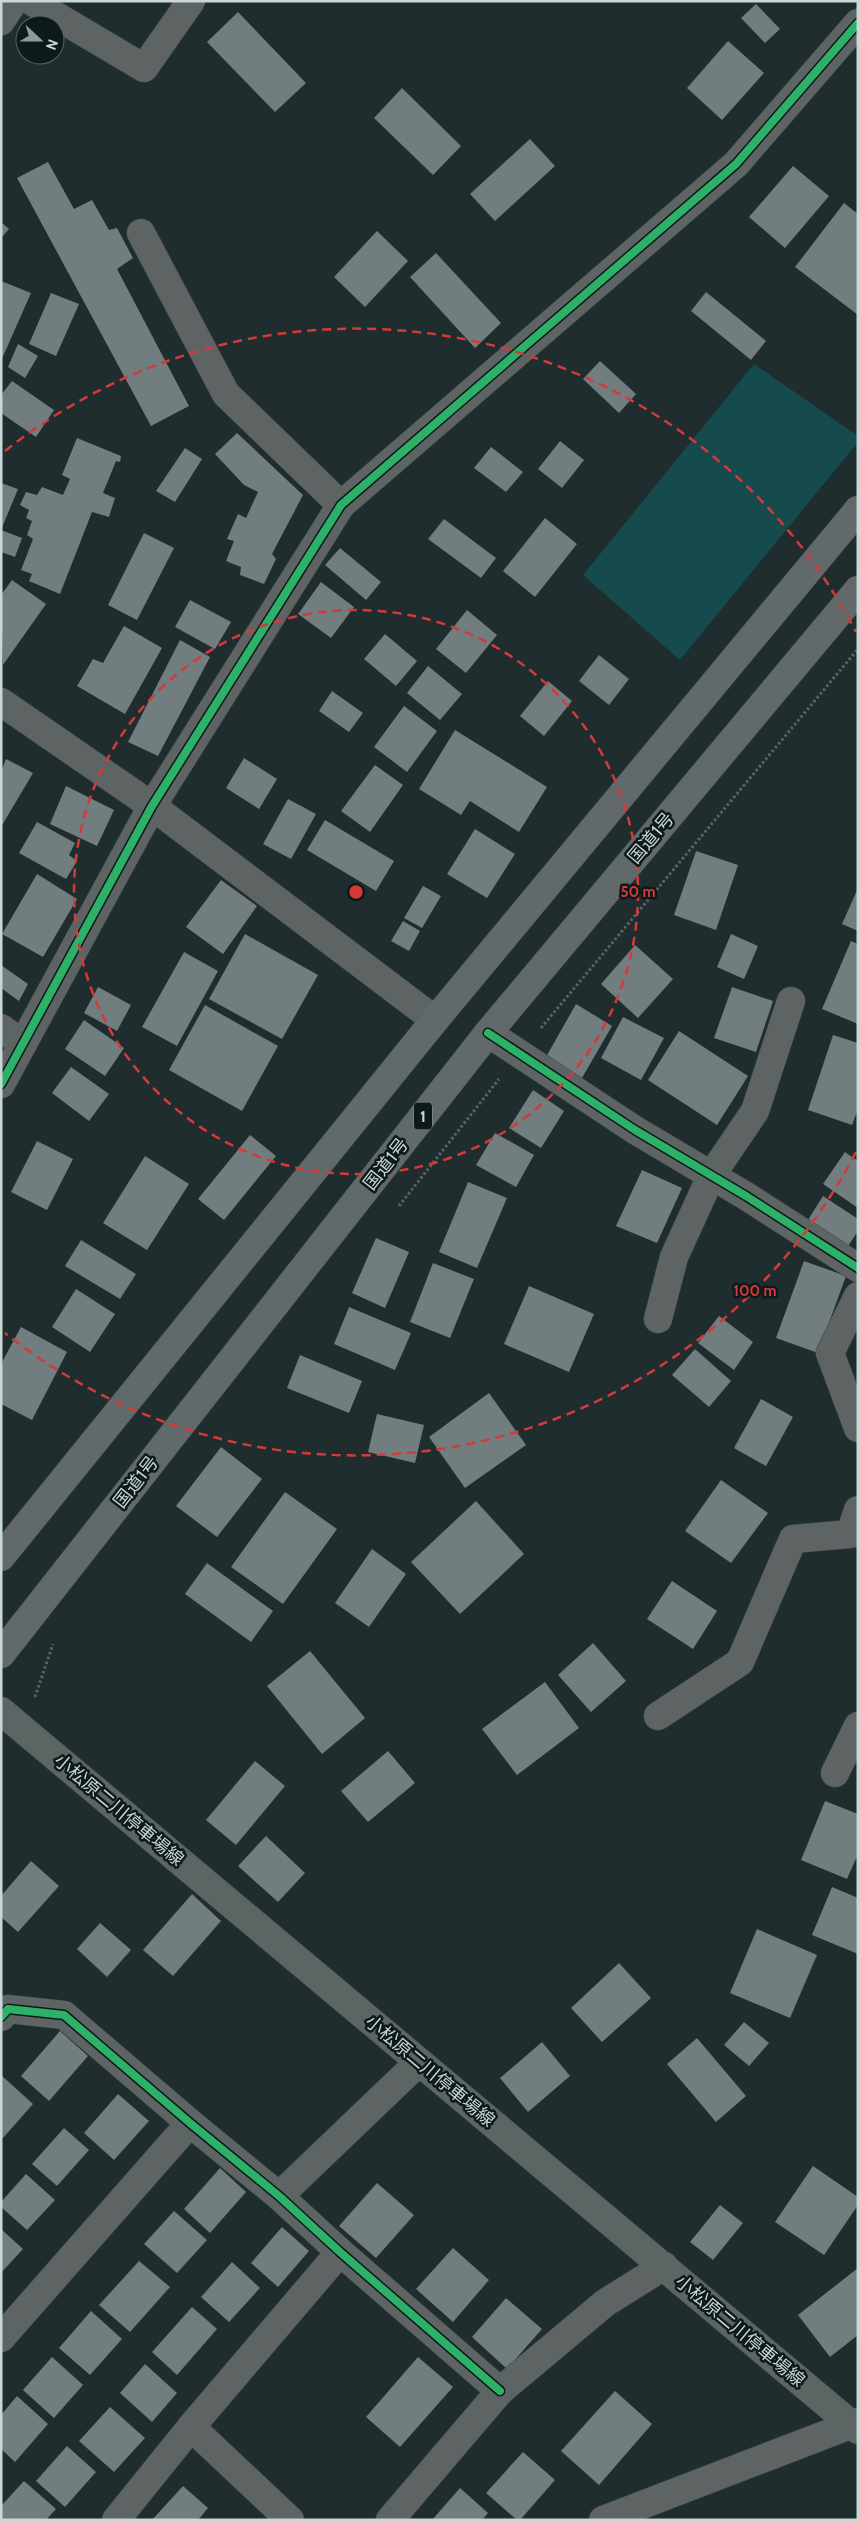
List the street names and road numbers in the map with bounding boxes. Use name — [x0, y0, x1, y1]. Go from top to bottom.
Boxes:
street label: 国道1号 — [623, 808, 679, 868]
road number: 1 — [414, 1102, 432, 1130]
street label: 国道1号 — [359, 1134, 413, 1194]
street label: 国道1号 — [109, 1452, 163, 1512]
street label: 小松原二川停車場線 — [50, 1750, 188, 1870]
street label: 小松原二川停車場線 — [361, 2011, 499, 2131]
street label: 小松原二川停車場線 — [671, 2271, 809, 2391]

